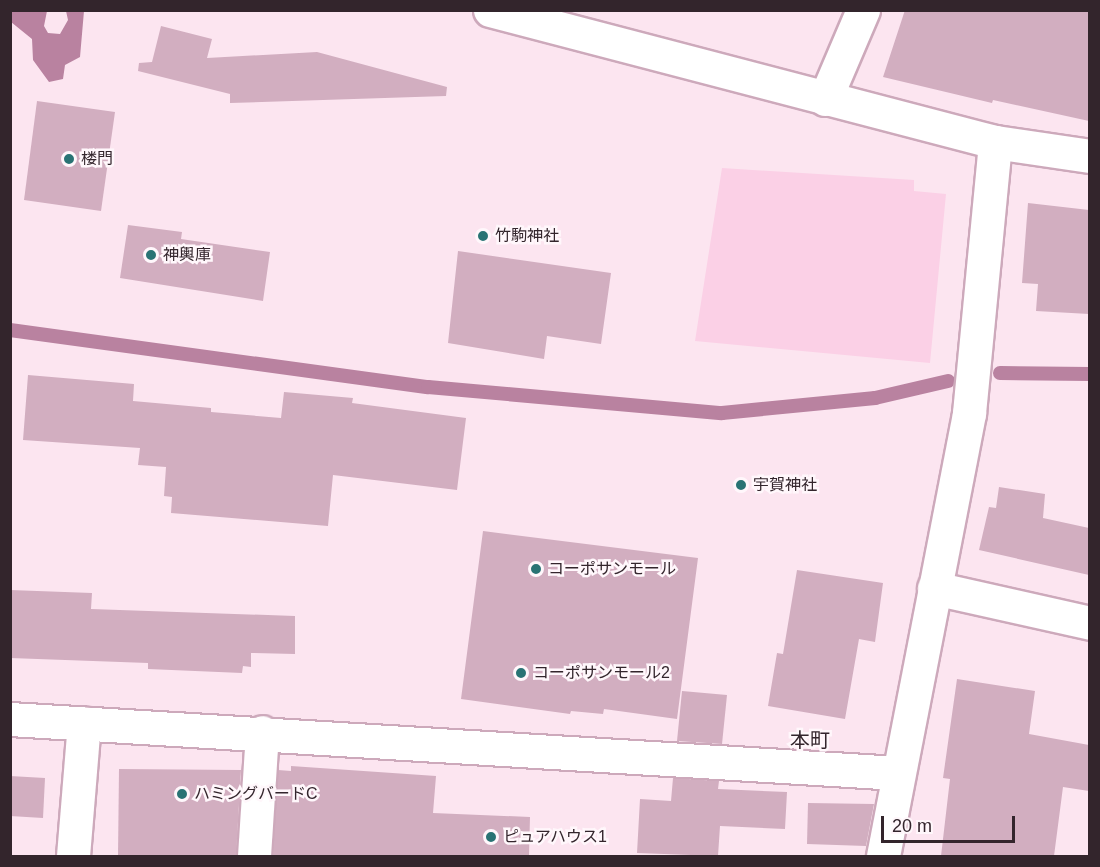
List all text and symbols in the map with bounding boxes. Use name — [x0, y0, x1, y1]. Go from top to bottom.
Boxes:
place label: 楼門 — [81, 149, 113, 169]
marker: 楼門 — [62, 152, 76, 166]
place label: 竹駒神社 — [495, 226, 559, 246]
marker: 竹駒神社 — [476, 229, 490, 243]
place label: 神輿庫 — [163, 245, 211, 265]
marker: 神輿庫 — [144, 248, 158, 262]
place label: 宇賀神社 — [753, 475, 817, 495]
marker: 宇賀神社 — [734, 478, 748, 492]
place label: コーポサンモール — [548, 559, 676, 579]
marker: コーポサンモール — [529, 562, 543, 576]
place label: コーポサンモール2 — [533, 663, 670, 683]
marker: コーポサンモール2 — [514, 666, 528, 680]
district label: 本町 — [790, 728, 830, 752]
place label: ハミングバードC — [194, 784, 318, 804]
marker: ハミングバードC — [175, 787, 189, 801]
scale bar — [884, 804, 1018, 842]
text: 20 m — [892, 816, 932, 836]
place label: ピュアハウス1 — [503, 827, 608, 847]
marker: ピュアハウス1 — [484, 830, 498, 844]

